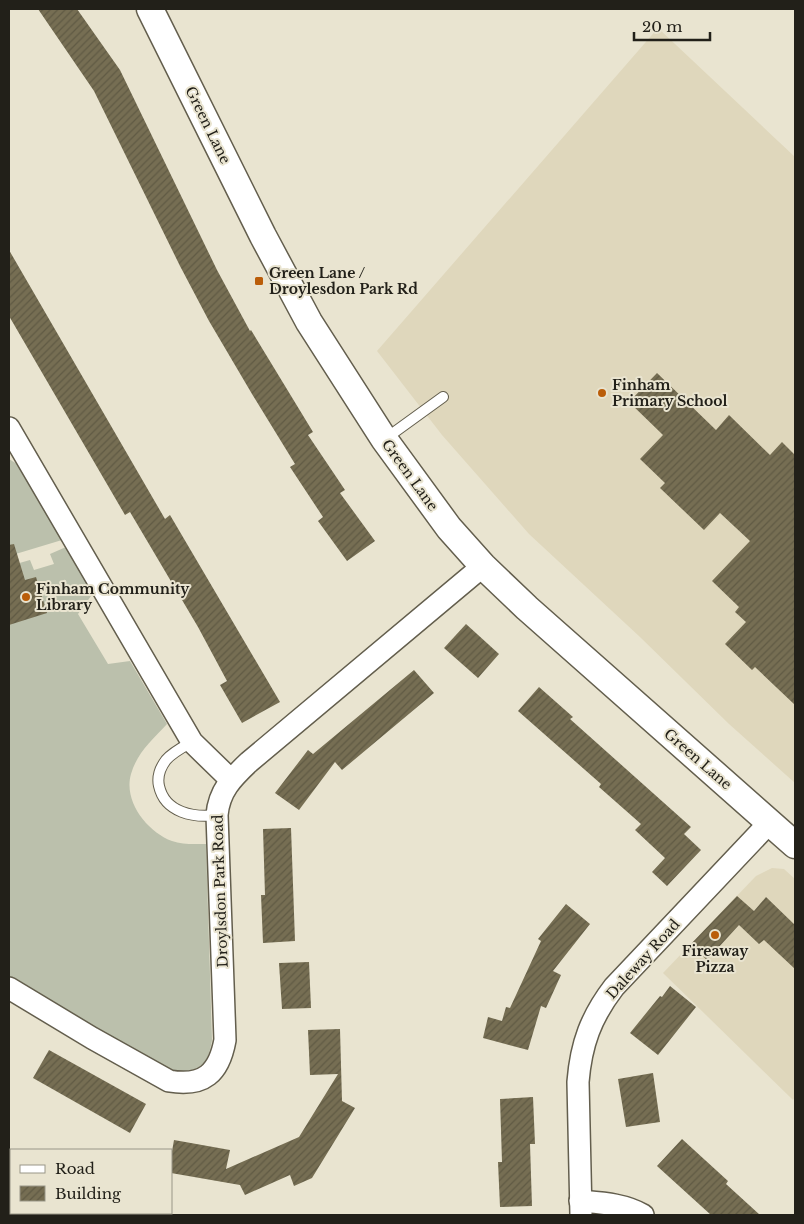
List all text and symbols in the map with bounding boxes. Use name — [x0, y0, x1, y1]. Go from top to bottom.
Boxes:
scale bar — [634, 10, 710, 42]
text: 20 m — [642, 17, 682, 36]
street label: Green Lane — [181, 83, 235, 167]
place label: Green Lane / Droylesdon Park Rd — [269, 264, 418, 298]
marker: Green Lane / Droylesdon Park Rd — [253, 275, 265, 287]
place label: Finham Primary School — [612, 376, 728, 410]
marker: Finham Primary School — [596, 387, 608, 399]
street label: Green Lane — [378, 436, 442, 514]
place label: Finham Community Library — [36, 580, 190, 614]
marker: Finham Community Library — [20, 591, 32, 603]
street label: Green Lane — [660, 725, 736, 793]
street label: Droylsdon Park Road — [208, 814, 232, 968]
street label: Daleway Road — [602, 915, 684, 1003]
marker: Fireaway Pizza — [709, 929, 721, 941]
place label: Fireaway Pizza — [682, 942, 749, 976]
legend — [10, 1149, 172, 1214]
text: Road — [55, 1159, 95, 1178]
text: Building — [55, 1184, 122, 1203]

